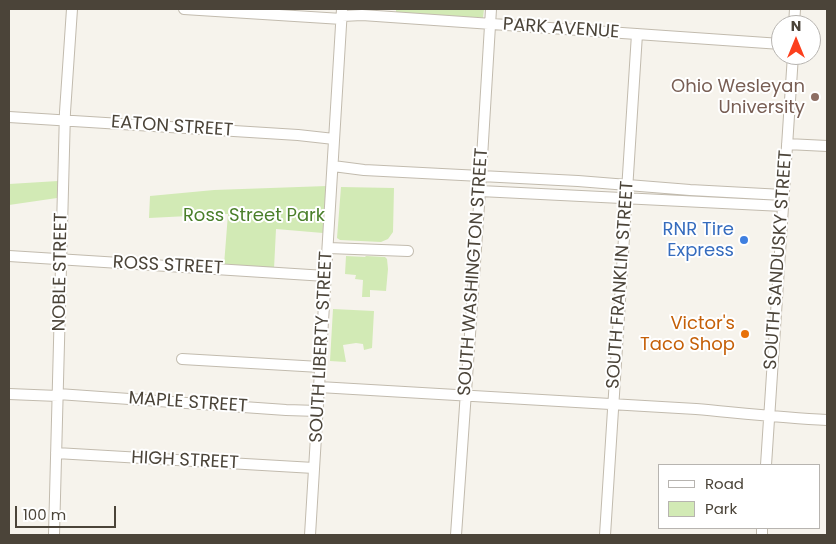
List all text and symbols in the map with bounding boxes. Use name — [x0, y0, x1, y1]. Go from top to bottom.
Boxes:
street label: PARK AVENUE — [502, 14, 620, 44]
north arrow — [771, 15, 821, 65]
text: N — [791, 16, 801, 36]
place label: Ohio Wesleyan University — [671, 76, 805, 118]
marker: Ohio Wesleyan University — [809, 91, 821, 103]
street label: EATON STREET — [110, 112, 234, 142]
street label: SOUTH WASHINGTON STREET — [455, 147, 493, 397]
street label: SOUTH SANDUSKY STREET — [761, 149, 797, 371]
street label: SOUTH FRANKLIN STREET — [603, 180, 639, 390]
park label: Ross Street Park — [183, 205, 325, 227]
street label: NOBLE STREET — [49, 212, 73, 332]
place label: RNR Tire Express — [663, 219, 734, 262]
marker: RNR Tire Express — [738, 234, 750, 246]
street label: SOUTH LIBERTY STREET — [306, 251, 338, 443]
street label: ROSS STREET — [112, 252, 224, 280]
place label: Victor's Taco Shop — [640, 313, 735, 356]
marker: Victor's Taco Shop — [739, 328, 751, 340]
street label: MAPLE STREET — [128, 388, 248, 418]
street label: HIGH STREET — [131, 447, 239, 475]
legend — [658, 464, 821, 529]
text: Road — [705, 473, 744, 494]
scale bar — [18, 496, 119, 528]
text: Park — [705, 498, 737, 519]
text: 100 m — [23, 504, 66, 525]

